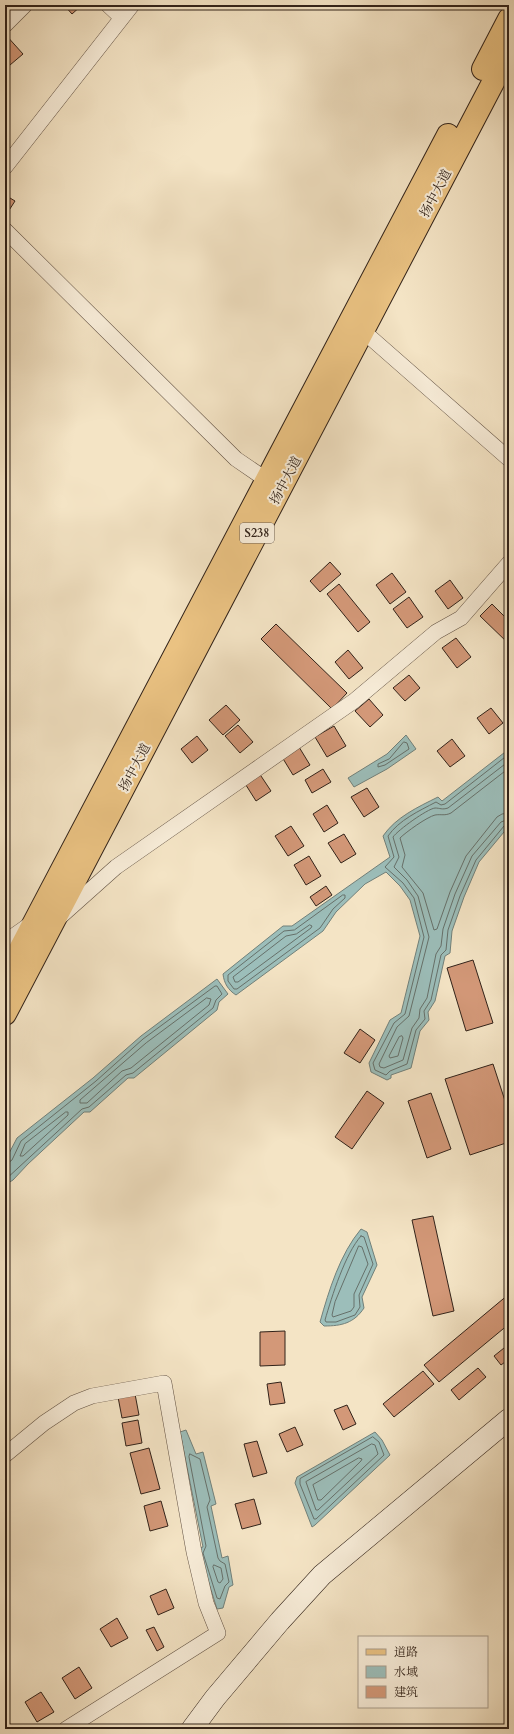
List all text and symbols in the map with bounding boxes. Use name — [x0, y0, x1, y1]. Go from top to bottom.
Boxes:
street label: 扬中大道 — [416, 166, 456, 221]
street label: 扬中大道 — [266, 453, 306, 508]
road number: S238 — [240, 523, 274, 543]
street label: 扬中大道 — [115, 740, 155, 795]
legend — [358, 1636, 488, 1708]
text: 道路 — [394, 1644, 418, 1660]
text: 水域 — [394, 1664, 418, 1680]
text: 建筑 — [394, 1684, 418, 1700]

